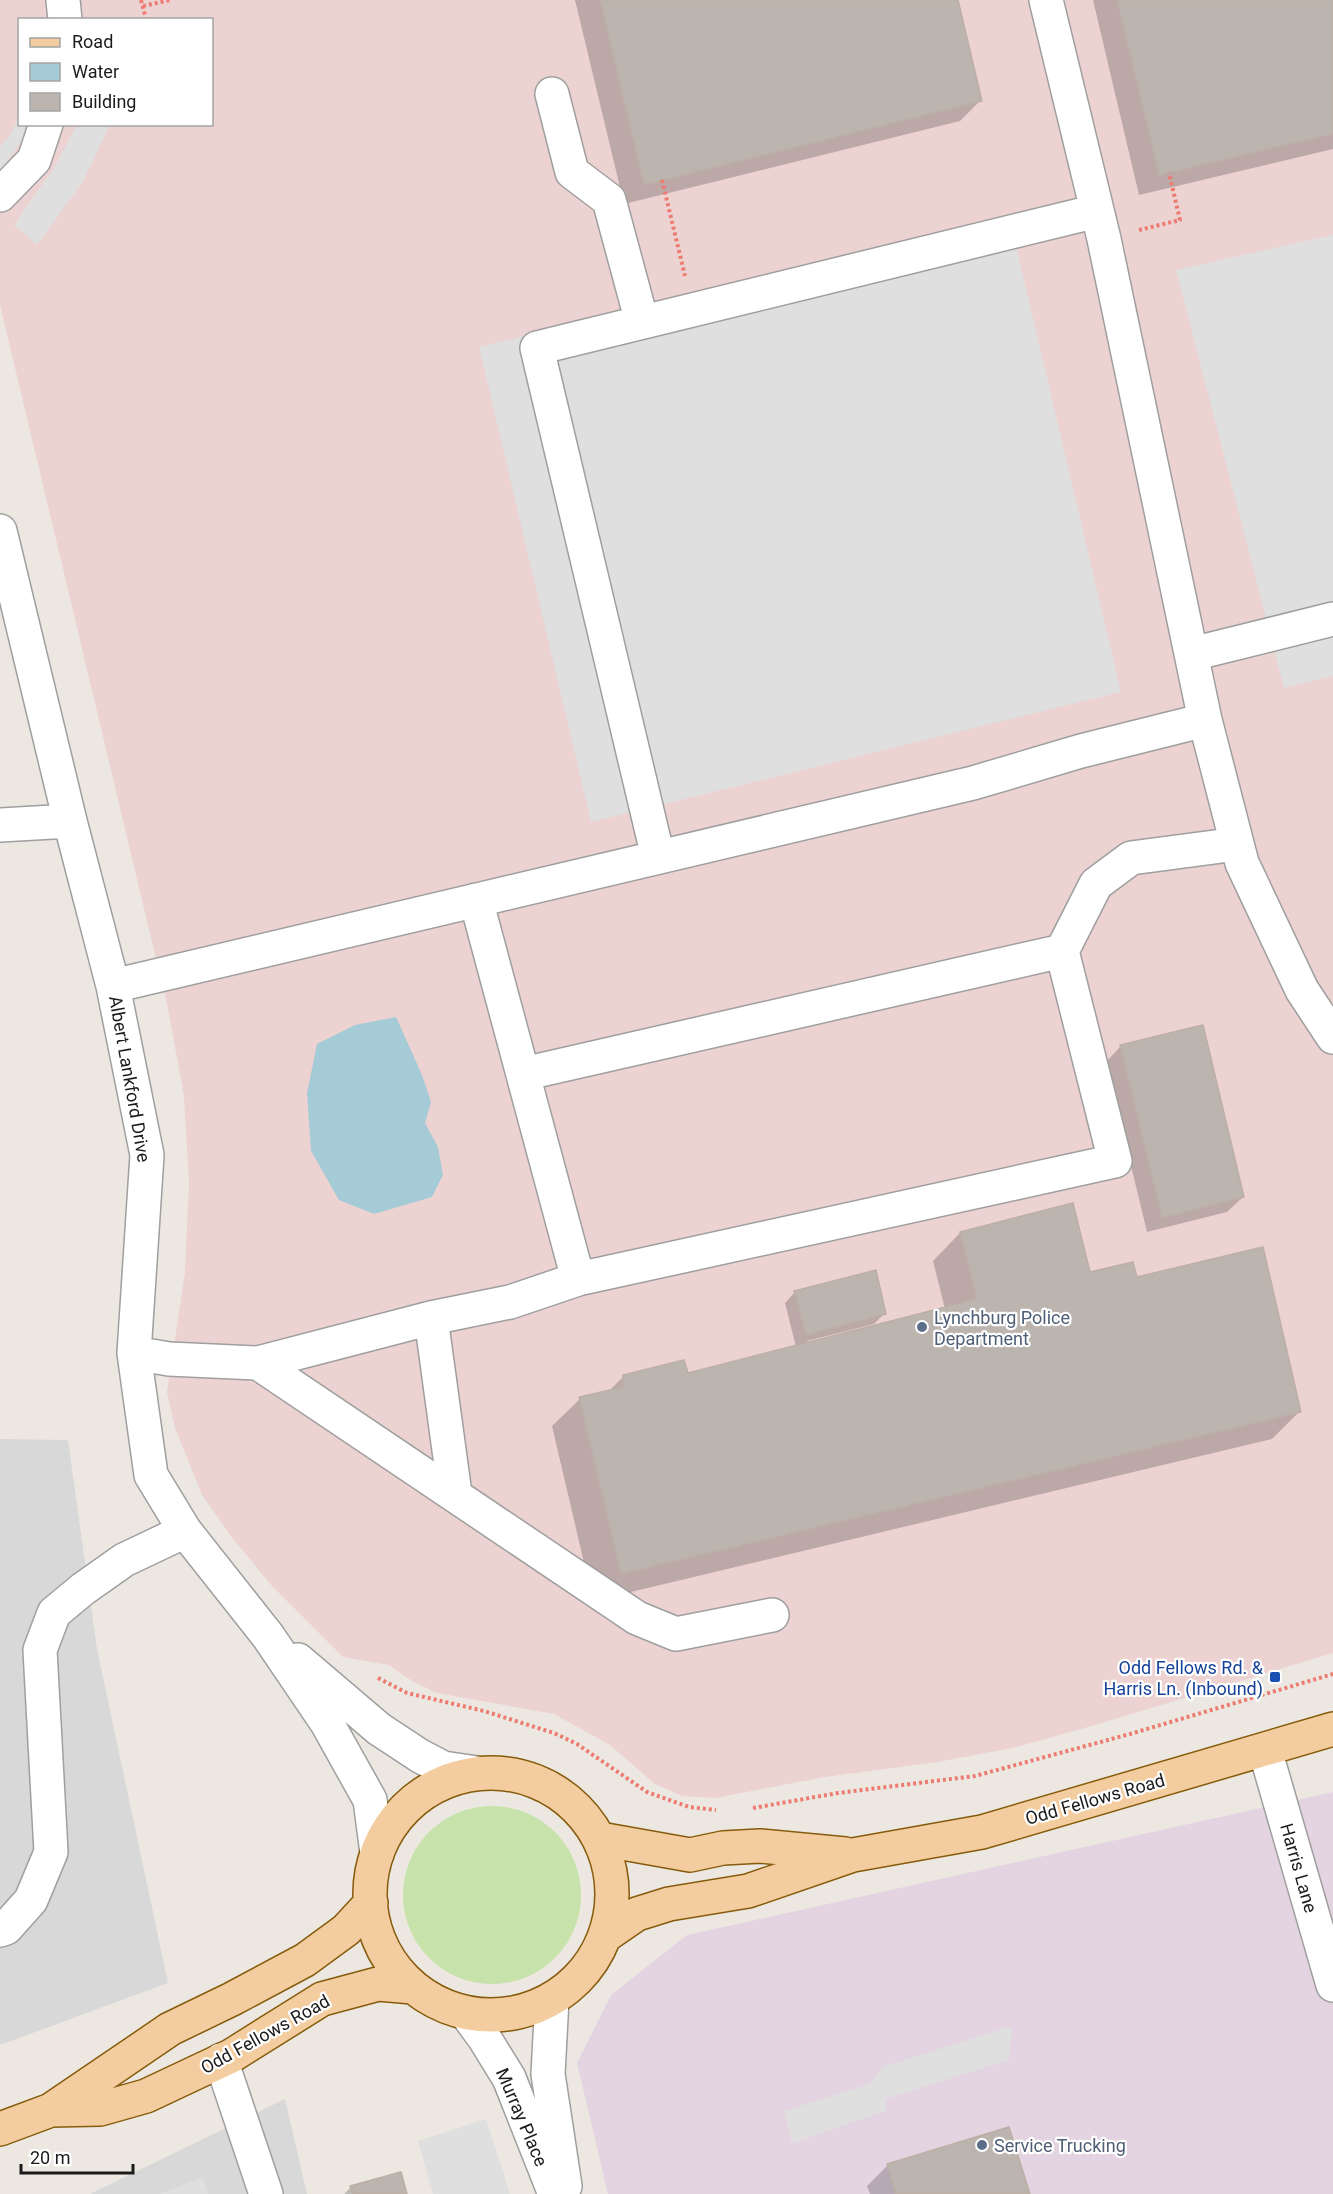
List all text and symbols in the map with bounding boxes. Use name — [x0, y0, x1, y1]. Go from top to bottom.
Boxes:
legend — [18, 18, 213, 126]
text: Road — [72, 31, 113, 52]
text: Water — [72, 61, 119, 82]
text: Building — [72, 91, 136, 112]
street label: Albert Lankford Drive — [105, 994, 155, 1164]
place label: Lynchburg Police Department — [934, 1307, 1070, 1349]
marker: Lynchburg Police Department — [915, 1320, 929, 1334]
place label: Odd Fellows Rd. & Harris Ln. (Inbound) — [1104, 1657, 1264, 1700]
marker: Odd Fellows Rd. & Harris Ln. (Inbound) — [1268, 1670, 1282, 1684]
street label: Odd Fellows Road — [1023, 1769, 1167, 1829]
street label: Harris Lane — [1276, 1821, 1322, 1915]
street label: Odd Fellows Road — [197, 1990, 333, 2078]
street label: Murray Place — [492, 2065, 552, 2169]
place label: Service Trucking — [994, 2135, 1126, 2156]
scale bar — [21, 2137, 134, 2175]
marker: Service Trucking — [975, 2138, 989, 2152]
text: 20 m — [30, 2147, 70, 2168]

